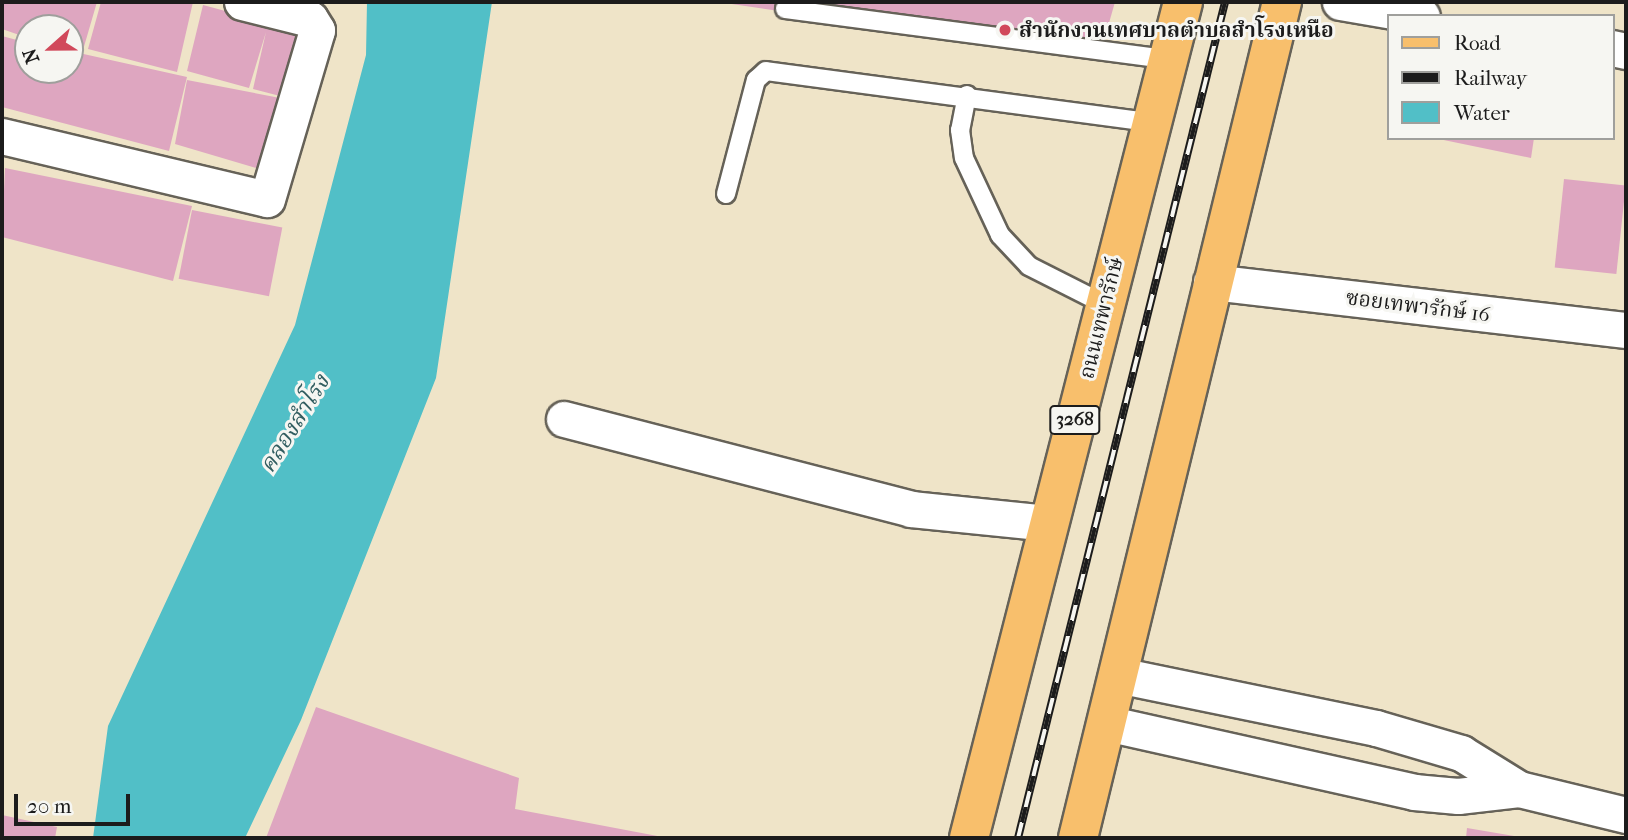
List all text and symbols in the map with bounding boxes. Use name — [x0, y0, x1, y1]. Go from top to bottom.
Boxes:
north arrow — [14, 14, 84, 84]
legend — [1386, 14, 1614, 140]
place label: สำนักงานเทศบาลตำบลสำโรงเหนือ — [1019, 17, 1334, 43]
marker: สำนักงานเทศบาลตำบลสำโรงเหนือ — [997, 22, 1013, 38]
text: Road — [1454, 31, 1501, 55]
text: N — [18, 45, 44, 66]
text: Railway — [1454, 66, 1527, 90]
text: Water — [1454, 101, 1510, 125]
street label: ถนนเทพารักษ์ — [1074, 255, 1128, 381]
street label: ซอยเทพารักษ์ 16 — [1345, 285, 1491, 327]
water label: คลองสำโรง — [254, 370, 336, 478]
road number: 3268 — [1049, 404, 1101, 436]
scale bar — [18, 780, 133, 824]
text: 20 m — [27, 794, 71, 818]

